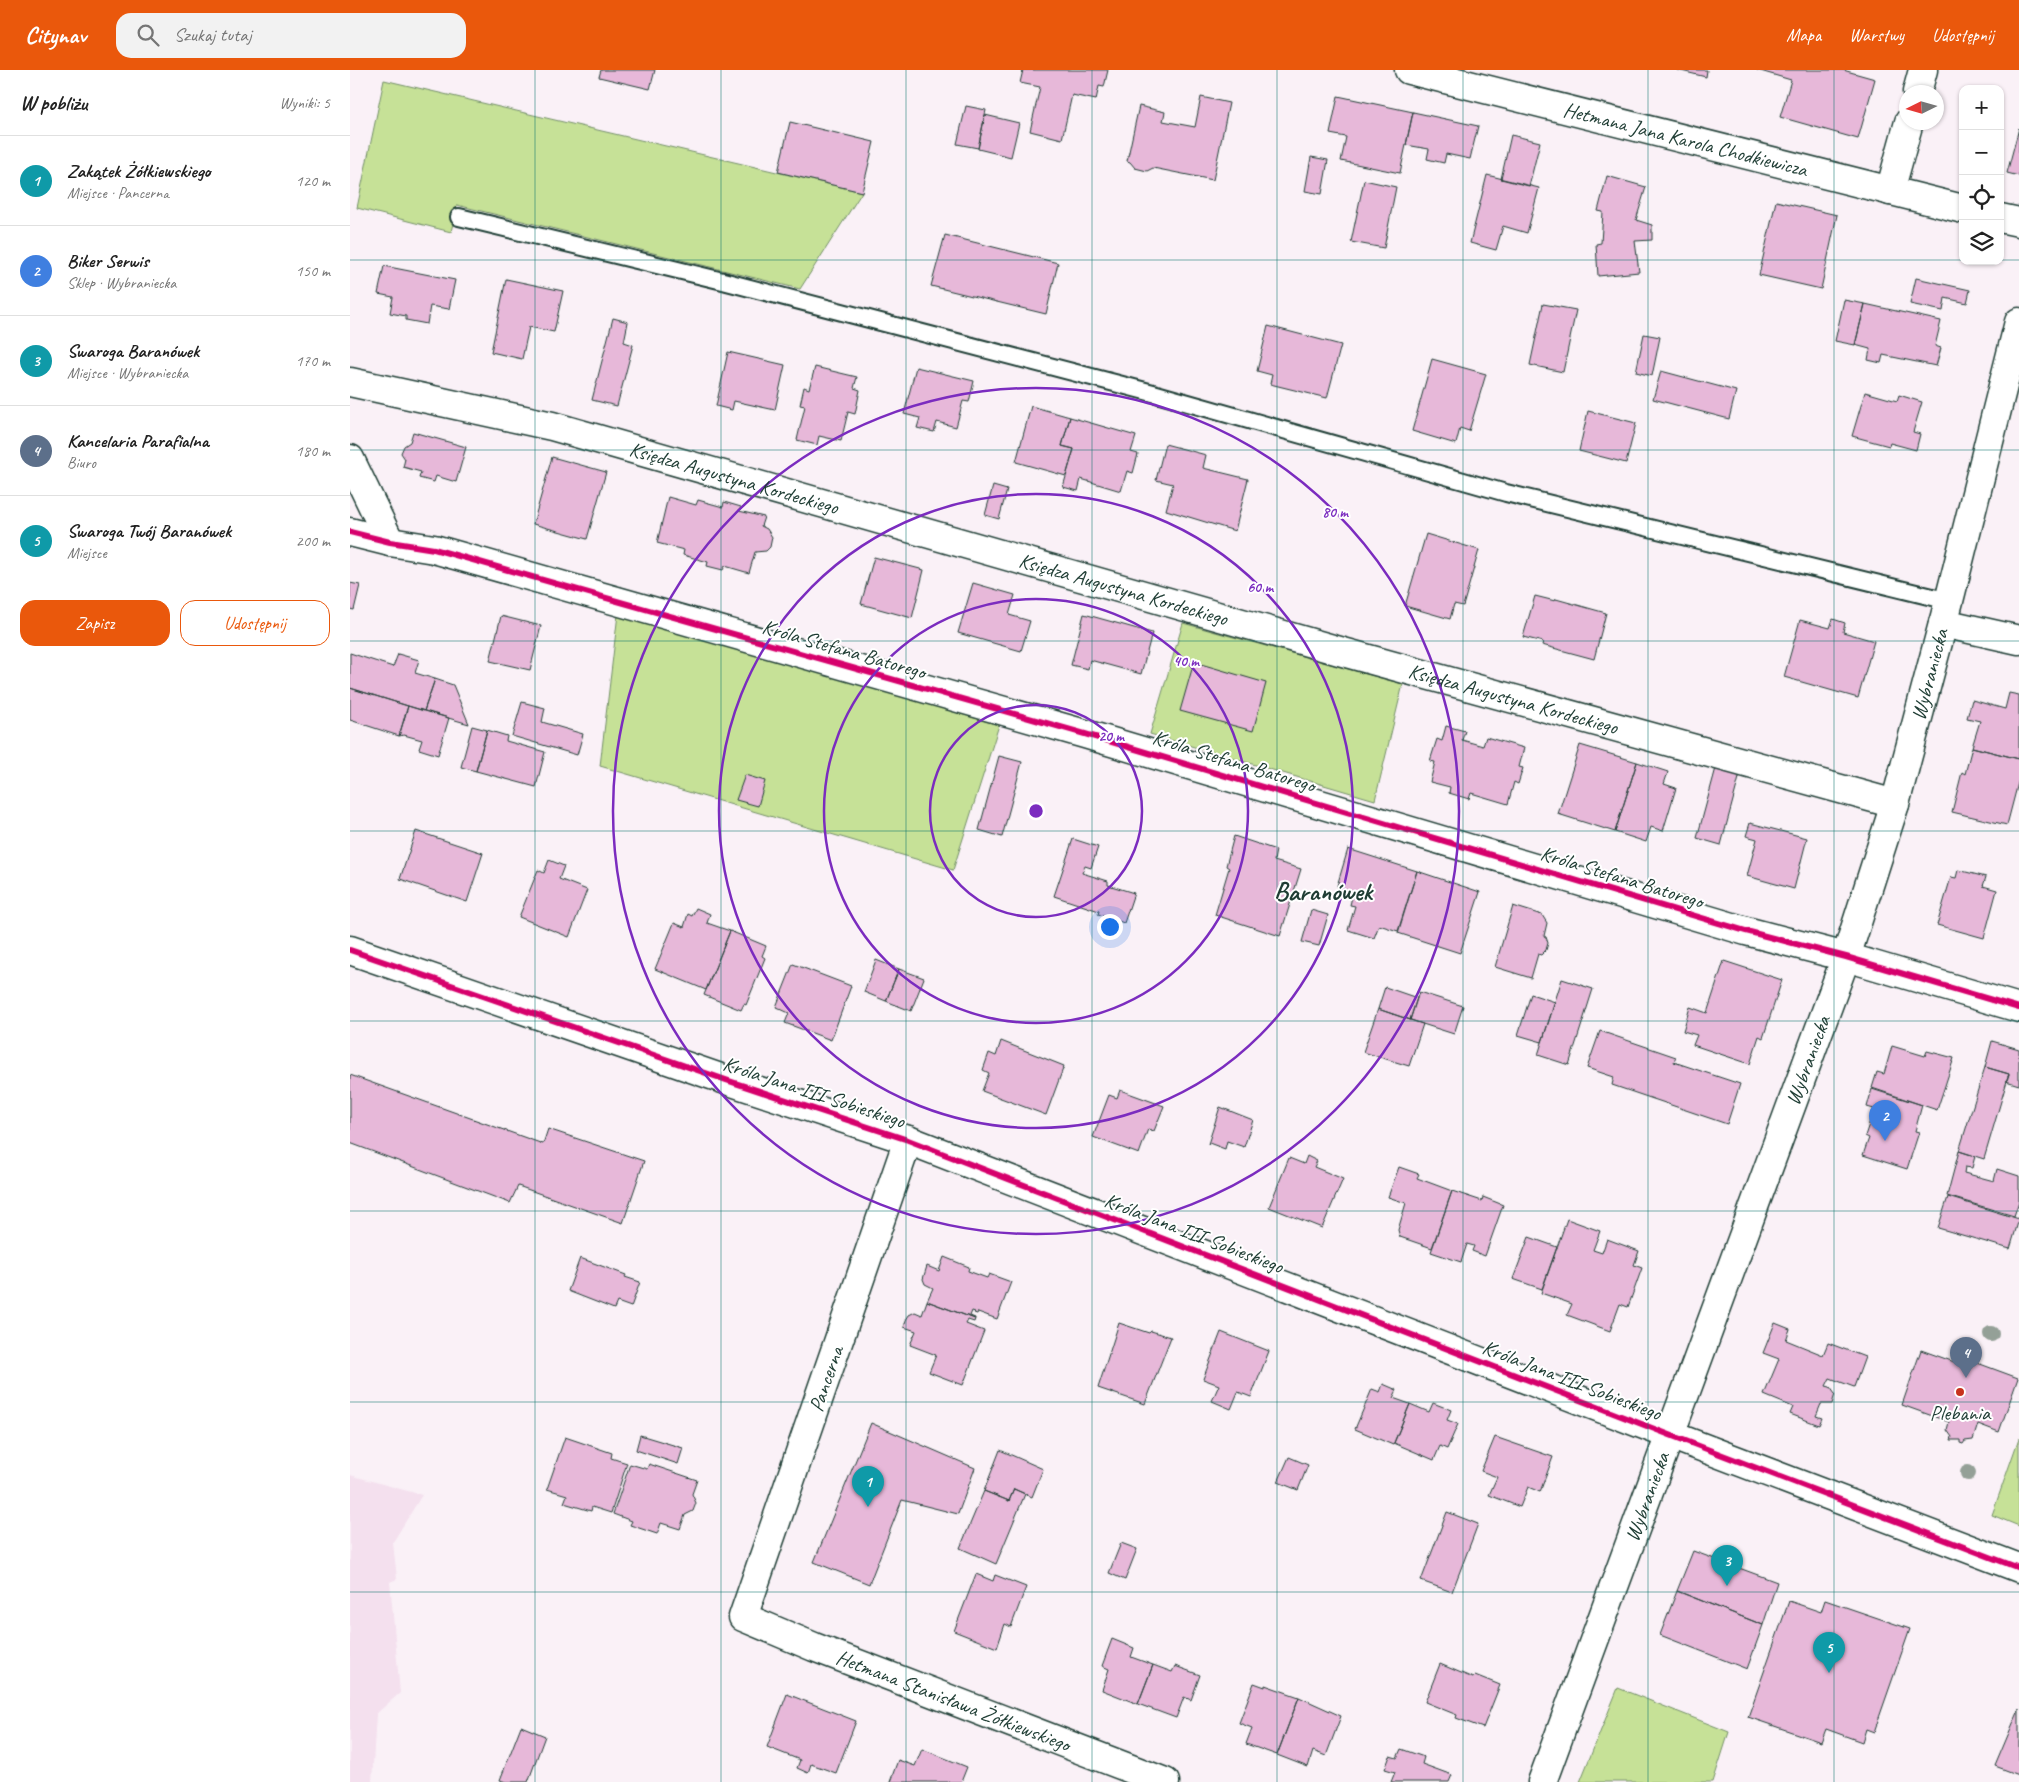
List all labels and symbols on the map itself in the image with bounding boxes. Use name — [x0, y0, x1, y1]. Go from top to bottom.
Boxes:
north arrow — [1899, 85, 1944, 130]
street label: Hetmana Jana Karola Chodkiewicza — [1561, 96, 1812, 183]
street label: Księdza Augustyna Kordeckiego — [627, 436, 843, 521]
text: 80 m — [1322, 503, 1349, 522]
street label: Księdza Augustyna Kordeckiego — [1016, 547, 1232, 632]
text: 60 m — [1247, 578, 1274, 597]
street label: Króla Stefana Batorego — [759, 613, 931, 685]
street label: Wybraniecka — [1905, 624, 1954, 723]
text: 40 m — [1173, 652, 1200, 671]
street label: Księdza Augustyna Kordeckiego — [1406, 658, 1622, 740]
street label: Króla Stefana Batorego — [1150, 724, 1321, 799]
text: 20 m — [1098, 727, 1125, 746]
centre of rings — [1027, 802, 1045, 820]
street label: Króla Stefana Batorego — [1538, 840, 1709, 915]
district label: Baranówek — [1274, 875, 1374, 908]
your location — [1097, 914, 1123, 940]
street label: Wybraniecka — [1780, 1011, 1837, 1109]
street label: Króla Jana III Sobieskiego — [720, 1050, 910, 1134]
pin: 2 — [1869, 1100, 1901, 1141]
street label: Króla Jana III Sobieskiego — [1101, 1187, 1289, 1280]
street label: Króla Jana III Sobieskiego — [1479, 1334, 1667, 1427]
pin: 4 — [1950, 1337, 1982, 1378]
street label: Pancerna — [803, 1341, 850, 1415]
marker: Plebania — [1954, 1386, 1966, 1398]
place label: Plebania — [1930, 1400, 1992, 1426]
street label: Wybraniecka — [1619, 1447, 1676, 1545]
pin: 1 — [852, 1466, 884, 1507]
pin: 3 — [1711, 1545, 1743, 1586]
pin: 5 — [1813, 1632, 1845, 1673]
street label: Hetmana Stanisława Żółkiewskiego — [833, 1644, 1076, 1758]

